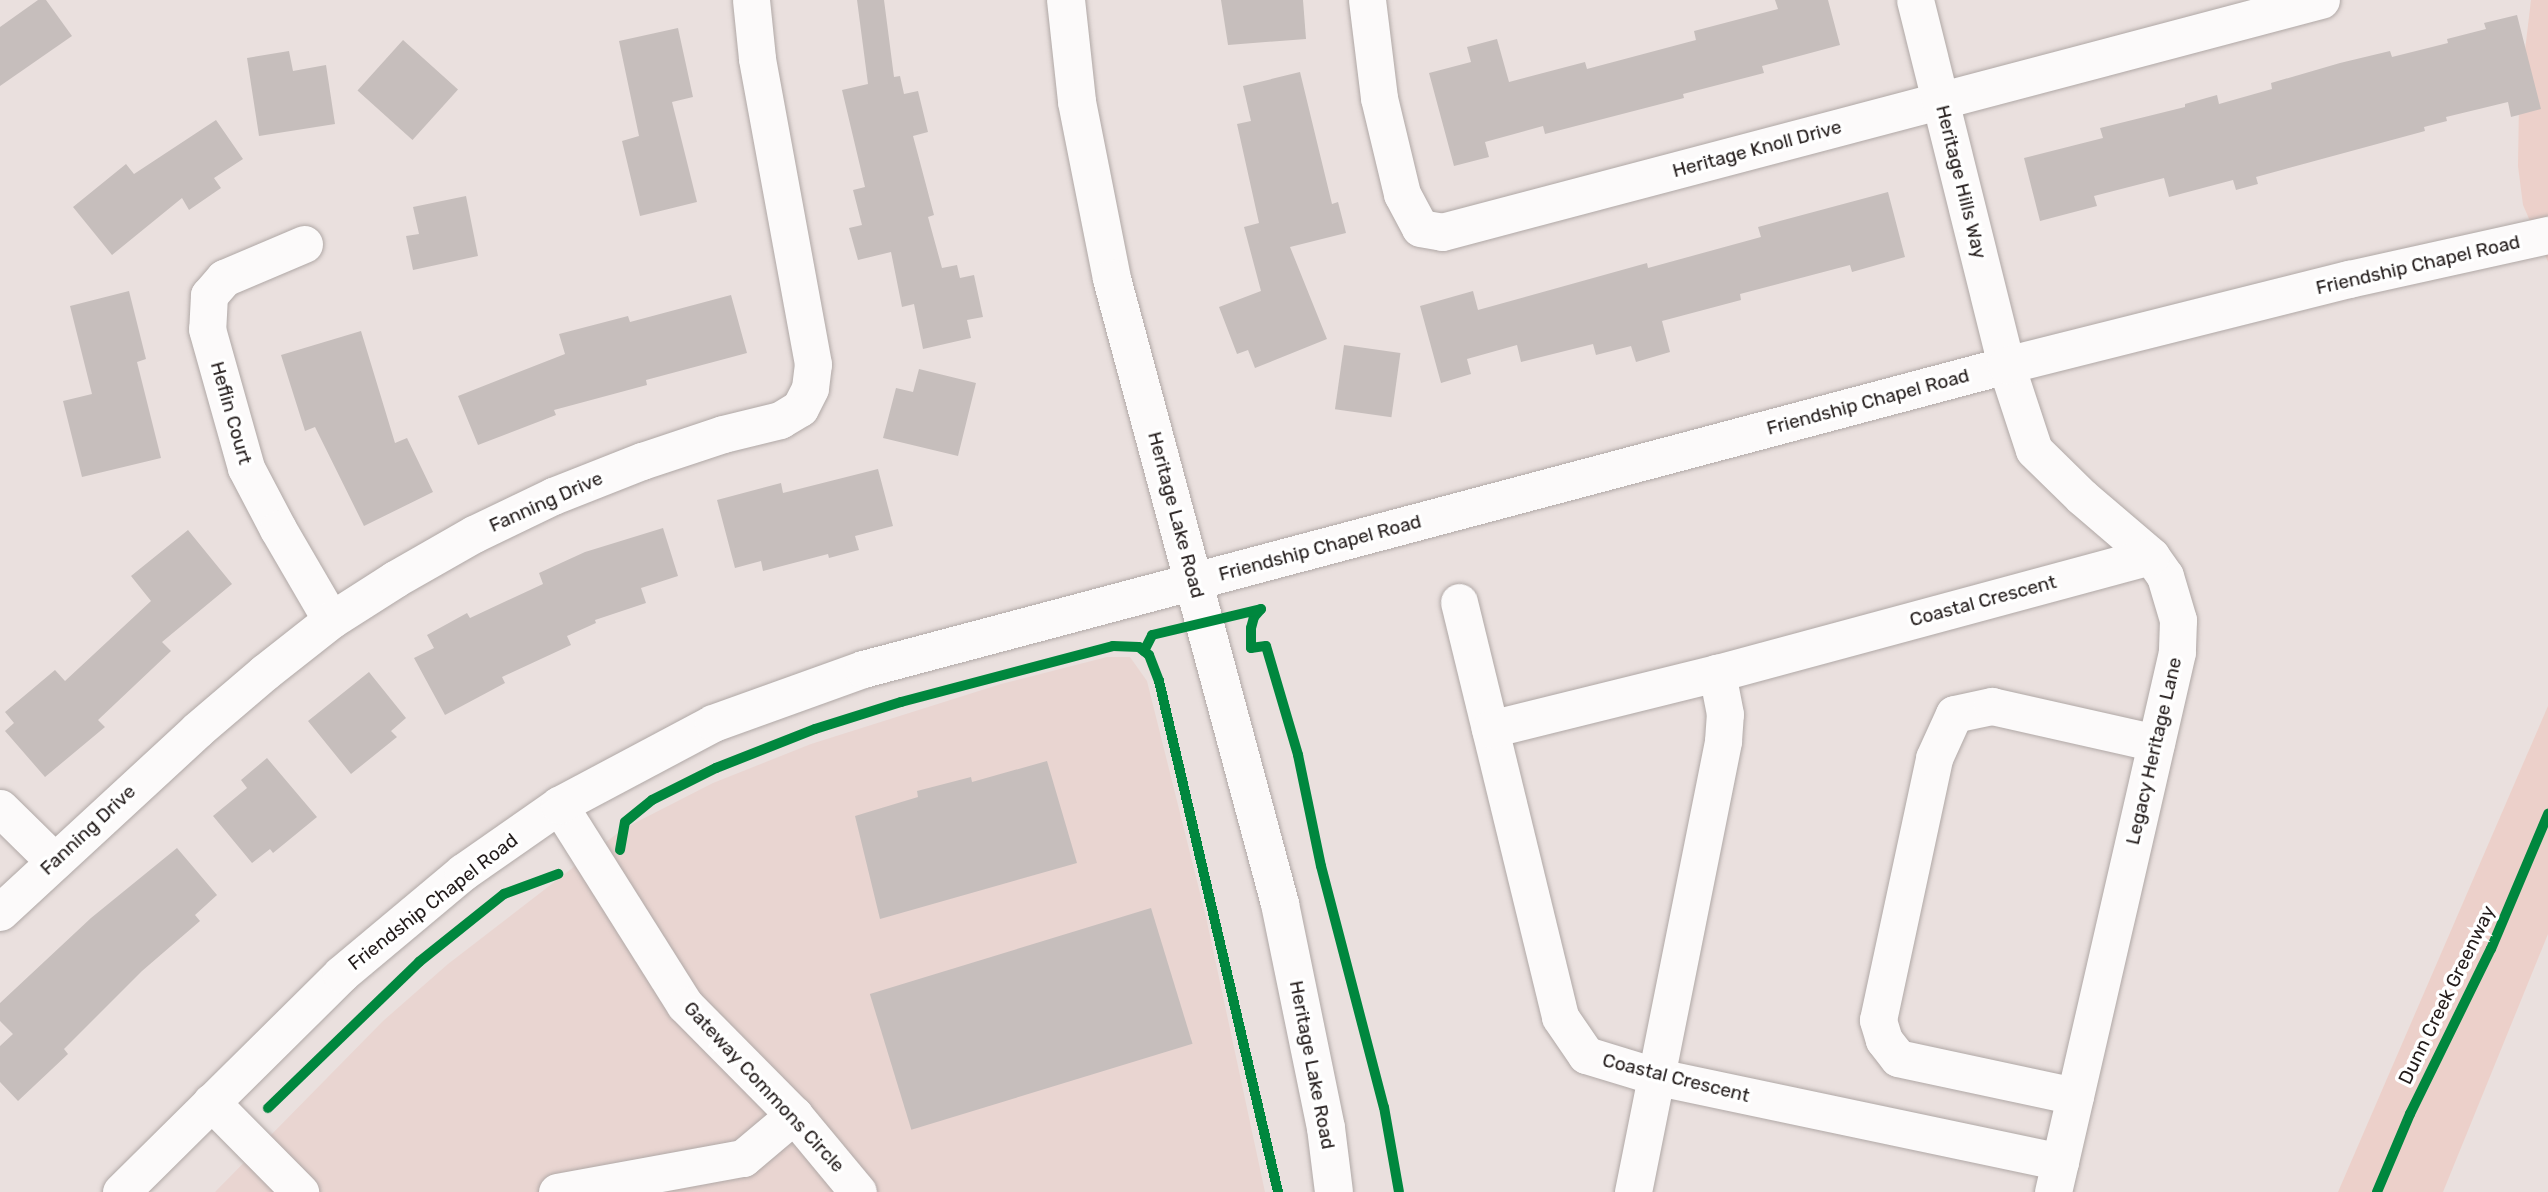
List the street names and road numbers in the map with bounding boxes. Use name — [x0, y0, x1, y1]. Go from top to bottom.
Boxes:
street label: Heritage Hills Way — [1931, 103, 1991, 261]
street label: Heritage Knoll Drive — [1670, 115, 1844, 183]
street label: Friendship Chapel Road — [2314, 230, 2522, 300]
street label: Heflin Court — [205, 359, 257, 467]
street label: Friendship Chapel Road — [1764, 364, 1972, 440]
street label: Heritage Lake Road — [1143, 429, 1209, 601]
street label: Fanning Drive — [486, 467, 606, 537]
street label: Friendship Chapel Road — [1216, 510, 1424, 586]
street label: Coastal Crescent — [1907, 570, 2059, 632]
street label: Legacy Heritage Lane — [2121, 655, 2187, 847]
street label: Fanning Drive — [36, 780, 140, 880]
street label: Friendship Chapel Road — [344, 829, 522, 975]
street label: Dunn Creek Greenway — [2394, 902, 2500, 1088]
street label: Heritage Lake Road — [1284, 979, 1340, 1151]
street label: Gateway Commons Circle — [679, 997, 849, 1177]
street label: Coastal Crescent — [1600, 1049, 1752, 1107]

